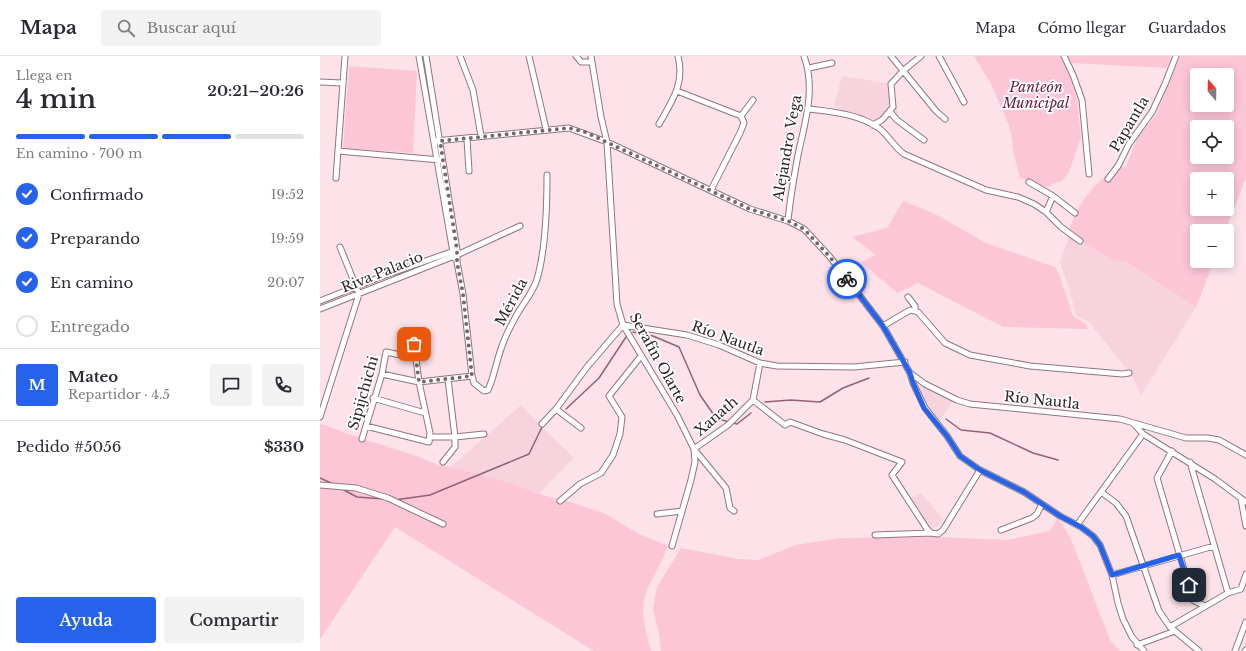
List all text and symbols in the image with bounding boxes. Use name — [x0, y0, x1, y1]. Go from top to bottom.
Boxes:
search box — [101, 10, 381, 46]
text: Mapa — [20, 16, 77, 39]
icon: search — [115, 17, 137, 39]
text: Buscar aquí — [147, 18, 236, 37]
text: Mapa — [975, 19, 1015, 37]
text: Cómo llegar — [1037, 19, 1126, 37]
text: Guardados — [1148, 19, 1226, 37]
text: Llega en — [16, 67, 72, 84]
north arrow — [1190, 68, 1234, 112]
map controls — [1190, 68, 1234, 268]
park label: Panteón Municipal — [1002, 78, 1070, 112]
text: 20:21–20:26 — [207, 81, 304, 100]
text: 4 min — [16, 83, 96, 115]
street label: Alejandro Vega — [769, 93, 805, 204]
street label: Papantla — [1105, 93, 1153, 155]
button: locate — [1190, 120, 1234, 164]
text: En camino · 700 m — [16, 145, 142, 162]
button: + — [1190, 172, 1234, 216]
icon: check — [16, 183, 38, 205]
text: Confirmado — [50, 185, 143, 204]
text: 19:52 — [271, 186, 304, 203]
button: − — [1190, 224, 1234, 268]
icon: check — [16, 227, 38, 249]
text: Preparando — [50, 229, 140, 248]
text: 19:59 — [270, 230, 304, 247]
street label: Riva Palacio — [338, 247, 426, 297]
courier — [827, 259, 867, 299]
icon: bike — [836, 268, 858, 290]
icon: check — [16, 271, 38, 293]
text: En camino — [50, 273, 133, 292]
text: 20:07 — [267, 274, 304, 291]
street label: Mérida — [491, 275, 531, 329]
street label: Serafín Olarte — [626, 309, 690, 407]
text: Entregado — [50, 317, 130, 336]
street label: Río Nautla — [689, 317, 767, 360]
pin — [397, 327, 431, 361]
icon: bag — [403, 333, 425, 355]
street label: Sipijchichi — [344, 354, 382, 432]
button: chat — [210, 364, 252, 406]
button: phone — [262, 364, 304, 406]
text: Mateo — [68, 367, 118, 386]
text: M — [28, 375, 46, 394]
text: Repartidor · 4.5 — [68, 386, 170, 403]
street label: Río Nautla — [1003, 387, 1081, 413]
street label: Xanath — [691, 392, 742, 440]
text: Pedido #5056 — [16, 437, 121, 456]
text: $330 — [264, 437, 304, 456]
pin — [1172, 568, 1206, 602]
icon: home — [1178, 574, 1200, 596]
button: Ayuda — [16, 597, 156, 643]
button: Compartir — [164, 597, 304, 643]

